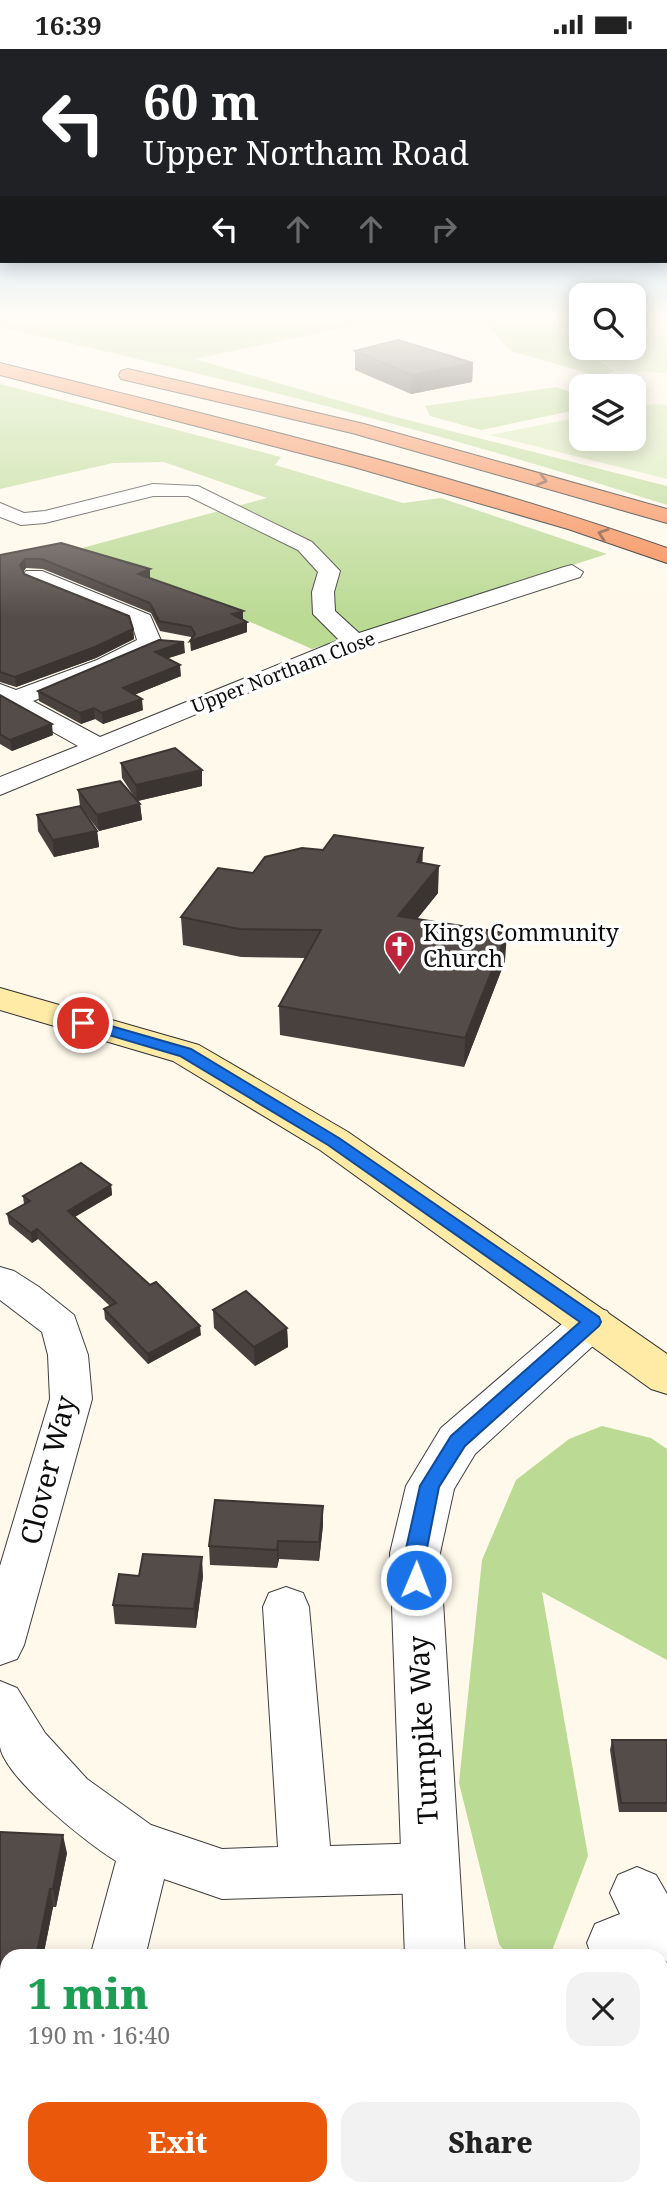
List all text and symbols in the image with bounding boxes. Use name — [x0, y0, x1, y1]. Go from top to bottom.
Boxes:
text: 16:39 — [35, 7, 102, 43]
text: 60 m — [143, 68, 259, 134]
icon: left — [28, 77, 119, 168]
text: Upper Northam Road — [143, 131, 469, 174]
icon: left — [206, 210, 244, 248]
icon: ahead — [279, 210, 317, 248]
icon: ahead — [352, 210, 390, 248]
icon: right — [425, 210, 463, 248]
map controls — [569, 283, 646, 451]
button: search — [569, 283, 646, 360]
button: layers — [569, 374, 646, 451]
one-way arrow — [536, 471, 548, 486]
one-way arrow — [597, 528, 609, 542]
street label: Upper Northam Close — [187, 625, 379, 719]
place label: Kings Community Church — [423, 916, 619, 974]
church icon: Kings Community Church — [383, 929, 417, 973]
pin — [53, 993, 113, 1053]
icon: arrive — [64, 1004, 102, 1042]
street label: Clover Way — [10, 1391, 84, 1548]
position arrow — [379, 1543, 453, 1617]
street label: Turnpike Way — [398, 1635, 446, 1825]
text: 1 min — [28, 1964, 149, 2021]
button: close — [566, 1972, 640, 2046]
text: 190 m · 16:40 — [28, 2019, 170, 2051]
button: Exit — [28, 2102, 327, 2182]
button: Share — [341, 2102, 640, 2182]

